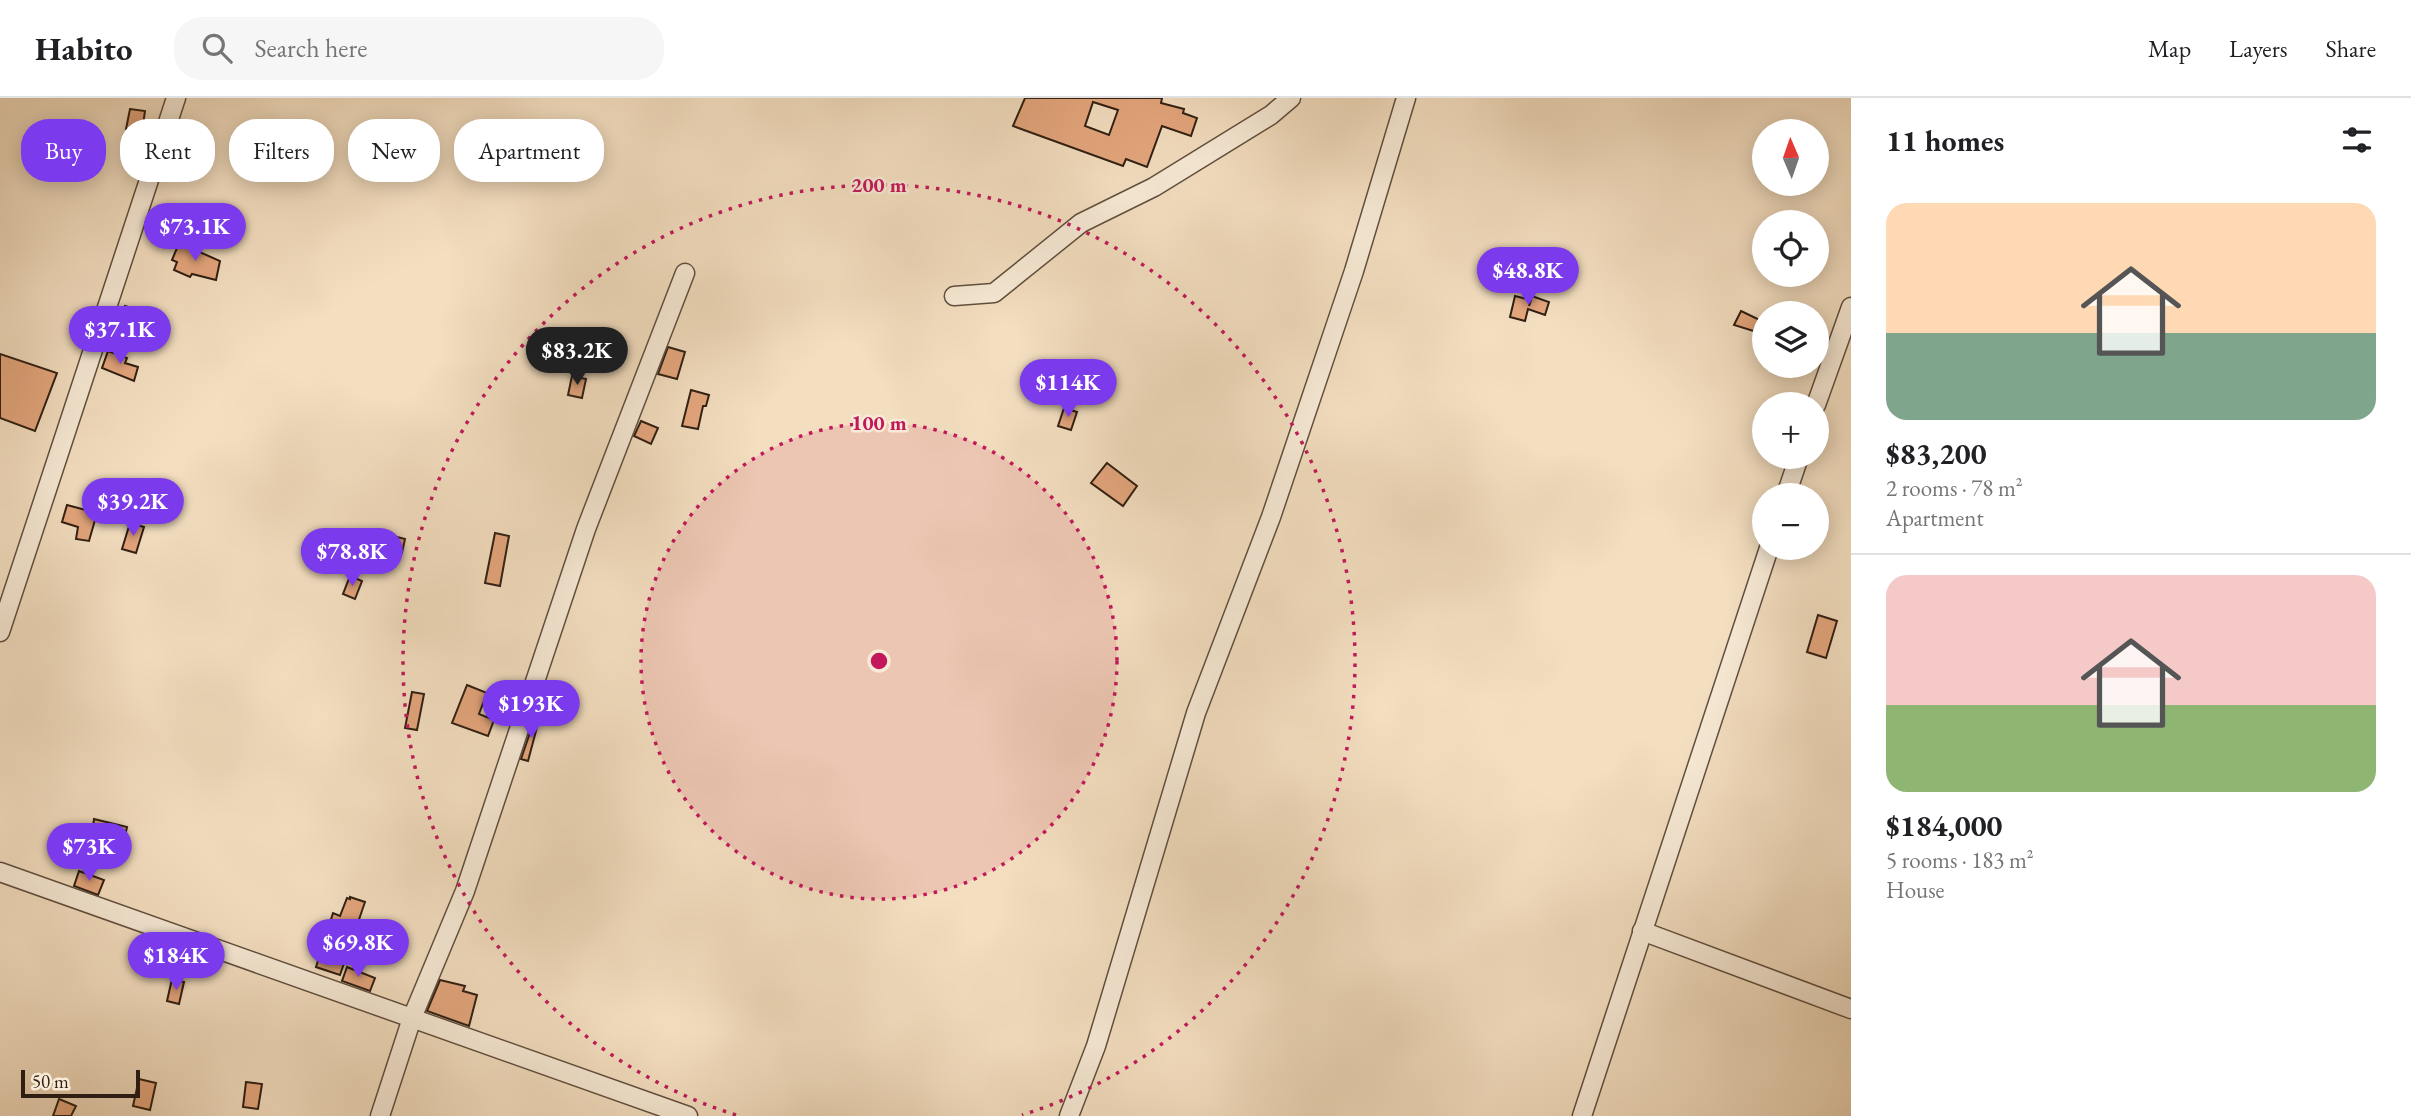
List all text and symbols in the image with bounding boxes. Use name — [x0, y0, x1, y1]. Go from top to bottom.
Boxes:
search box — [174, 17, 664, 80]
text: Habito — [35, 27, 132, 70]
icon: search — [198, 29, 236, 67]
text: Search here — [254, 31, 367, 65]
text: Map — [2148, 33, 2191, 64]
text: Layers — [2229, 33, 2288, 64]
text: Share — [2326, 33, 2376, 64]
chip: Buy — [21, 119, 106, 182]
chip: Rent — [120, 119, 215, 182]
chip: Filters — [229, 119, 334, 182]
chip: New — [348, 119, 440, 182]
chip: Apartment — [454, 119, 604, 182]
north arrow — [1752, 119, 1829, 196]
map controls — [1752, 119, 1829, 560]
text: 11 homes — [1886, 121, 2004, 160]
icon: filters — [2338, 121, 2376, 159]
text: 200 m — [851, 171, 907, 198]
pin: $73.1K — [138, 204, 252, 263]
button: locate — [1752, 210, 1829, 287]
text: $73.1K — [160, 211, 230, 241]
pin: $48.8K — [1471, 248, 1585, 307]
icon: home — [2068, 248, 2194, 374]
text: $48.8K — [1493, 255, 1563, 285]
button: layers — [1752, 301, 1829, 378]
pin: $37.1K — [63, 306, 177, 366]
text: $37.1K — [85, 314, 155, 344]
pin: $83.2K — [520, 328, 634, 387]
text: $83.2K — [542, 335, 612, 365]
pin: $114K — [1019, 360, 1117, 419]
text: $114K — [1036, 367, 1100, 397]
button: + — [1752, 392, 1829, 469]
text: 100 m — [851, 409, 907, 436]
text: $83,200 — [1886, 434, 1987, 473]
text: 2 rooms · 78 m² — [1886, 473, 2023, 503]
pin: $39.2K — [76, 478, 190, 538]
button: − — [1752, 483, 1829, 560]
text: $39.2K — [98, 486, 168, 516]
text: Apartment — [1886, 503, 1984, 533]
pin: $78.8K — [295, 528, 409, 588]
text: $78.8K — [317, 536, 387, 566]
icon: home — [2068, 620, 2194, 746]
centre of rings — [867, 649, 891, 673]
pin: $193K — [482, 680, 580, 740]
text: $193K — [499, 688, 563, 718]
text: $184,000 — [1886, 806, 2002, 845]
pin: $73K — [48, 824, 130, 883]
text: $73K — [63, 831, 115, 861]
text: 5 rooms · 183 m² — [1886, 845, 2034, 875]
text: House — [1886, 875, 1945, 905]
pin: $69.8K — [301, 920, 415, 979]
text: $69.8K — [323, 927, 393, 957]
pin: $184K — [127, 932, 225, 992]
text: $184K — [144, 940, 208, 970]
scale bar — [21, 1067, 140, 1099]
text: 50 m — [32, 1069, 69, 1094]

